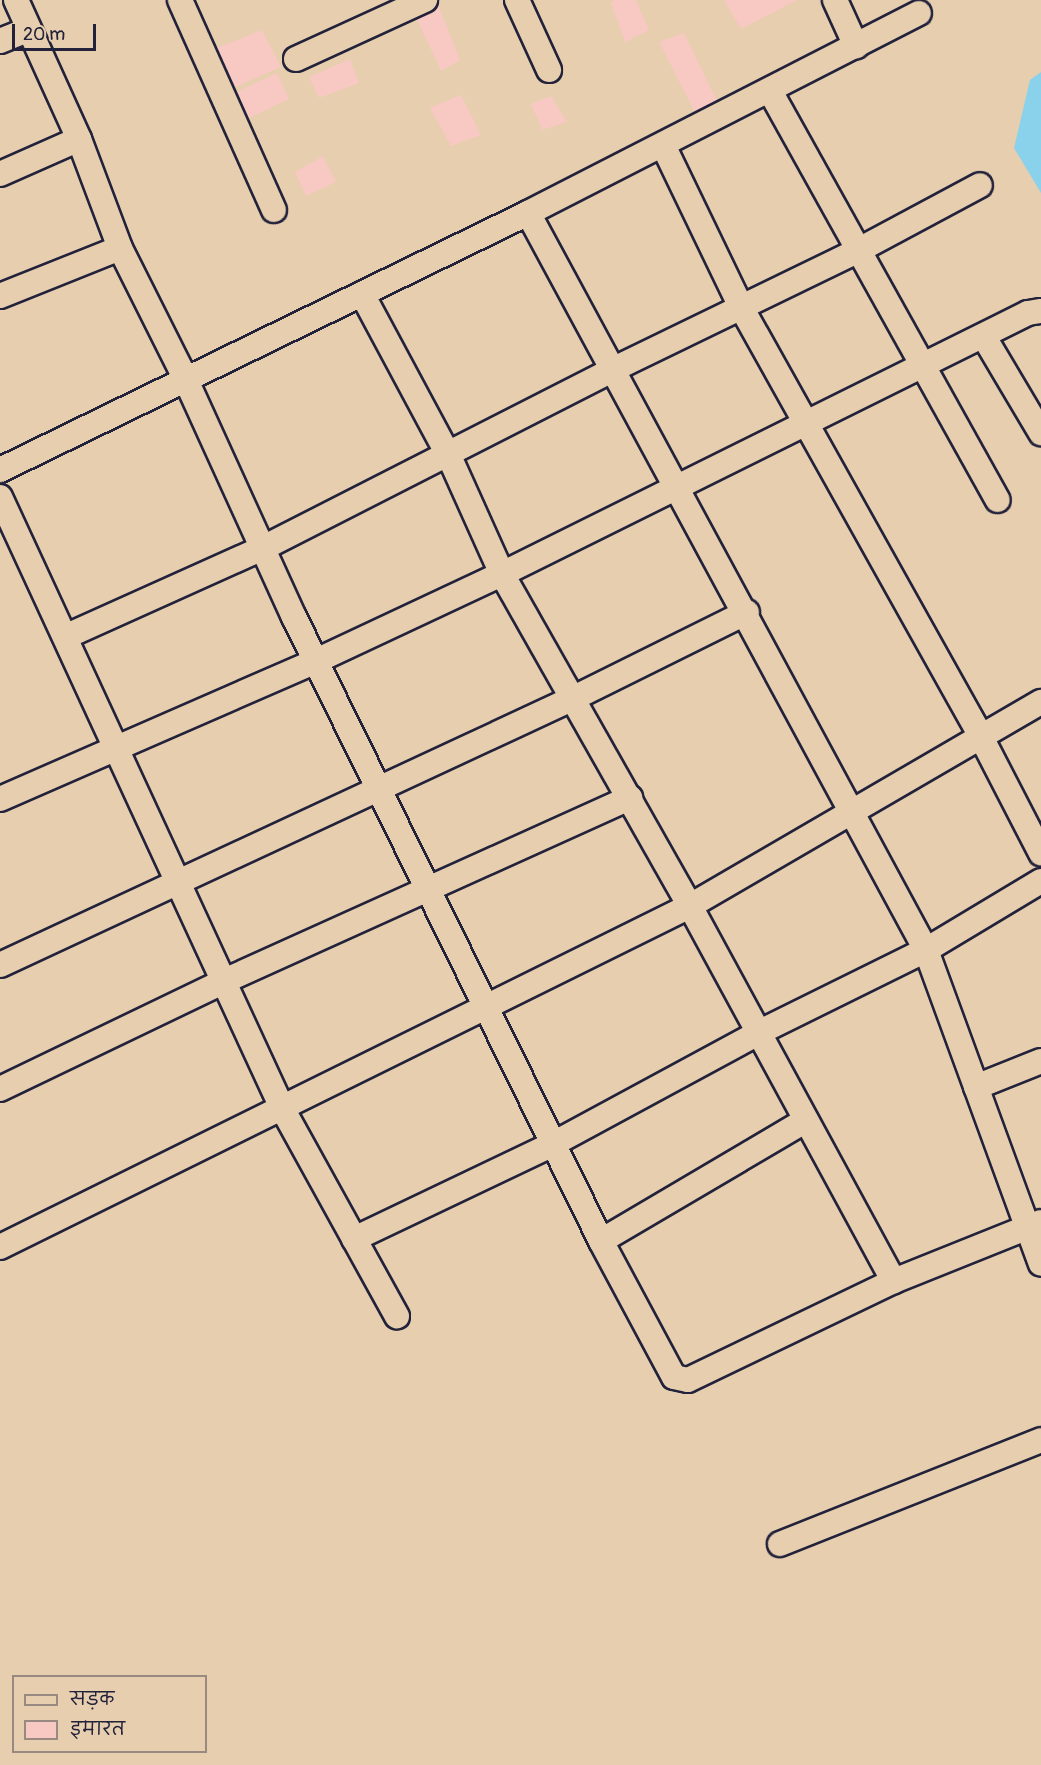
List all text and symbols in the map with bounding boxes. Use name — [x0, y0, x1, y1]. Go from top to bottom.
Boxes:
scale bar — [15, 12, 99, 50]
text: 20 m — [23, 23, 65, 46]
legend — [12, 1675, 207, 1753]
text: सड़क — [70, 1688, 114, 1711]
text: इमारत — [70, 1718, 125, 1741]

